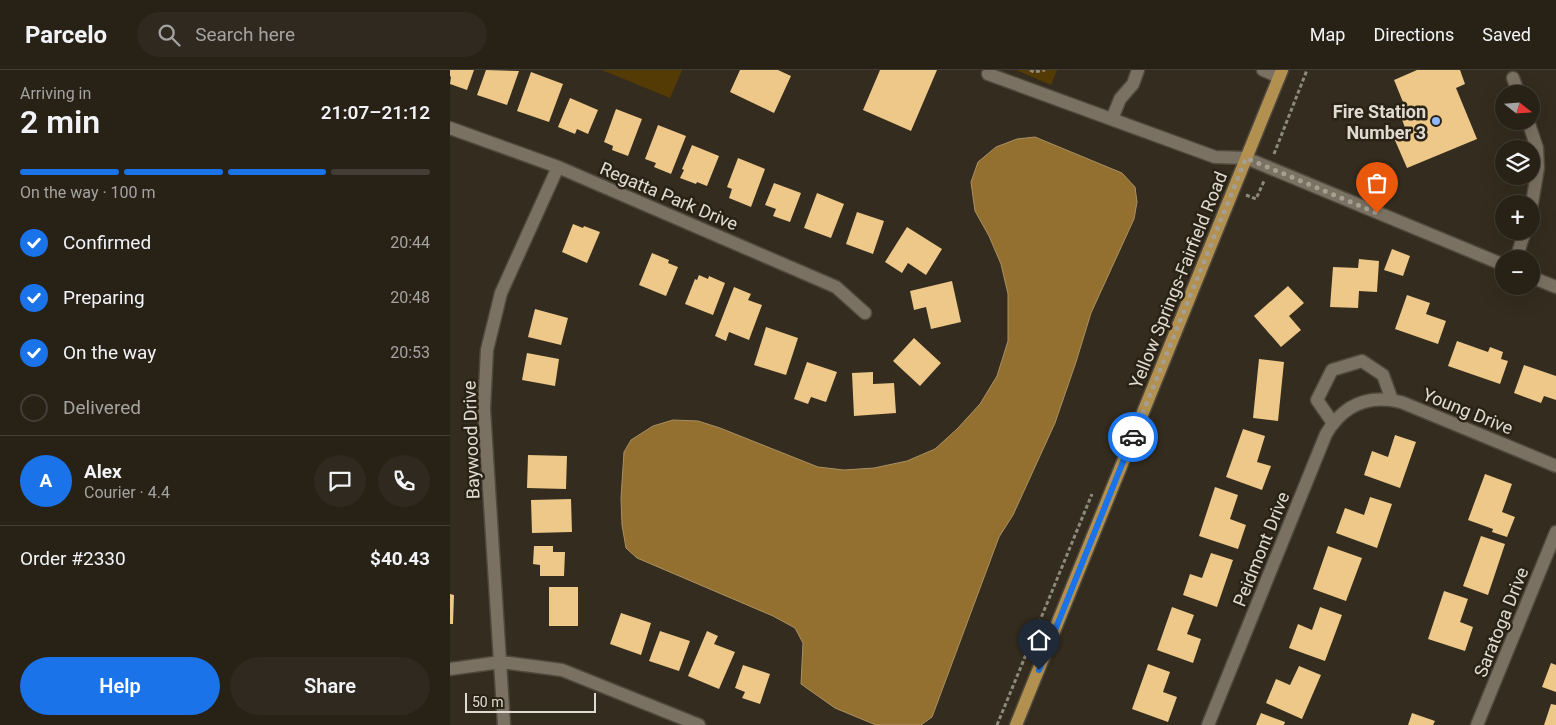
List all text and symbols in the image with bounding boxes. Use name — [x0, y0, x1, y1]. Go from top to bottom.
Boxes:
search box — [137, 12, 487, 57]
text: Parcelo — [25, 21, 107, 49]
icon: search — [155, 21, 183, 49]
text: Search here — [195, 23, 295, 46]
text: Map — [1310, 24, 1345, 45]
text: Directions — [1373, 24, 1454, 45]
text: Saved — [1482, 24, 1531, 45]
text: Arriving in — [20, 84, 91, 103]
north arrow — [1495, 85, 1540, 130]
map controls — [1495, 85, 1540, 295]
text: 21:07–21:12 — [321, 101, 430, 124]
place label: Fire Station Number 3 — [1333, 101, 1426, 143]
text: 2 min — [20, 103, 100, 141]
marker: Fire Station Number 3 — [1430, 115, 1442, 127]
button: layers — [1495, 140, 1540, 185]
street label: Regatta Park Drive — [597, 157, 741, 235]
pin — [1356, 162, 1398, 213]
street label: Yellow Springs-Fairfield Road — [1125, 168, 1231, 392]
icon: bag — [1363, 169, 1391, 197]
text: On the way · 100 m — [20, 183, 156, 202]
button: + — [1495, 195, 1540, 240]
icon: check — [20, 229, 48, 257]
text: Confirmed — [63, 231, 151, 254]
text: 20:44 — [390, 233, 430, 252]
button: − — [1495, 250, 1540, 295]
icon: check — [20, 284, 48, 312]
text: Preparing — [63, 286, 145, 309]
text: 20:48 — [390, 288, 430, 307]
icon: check — [20, 339, 48, 367]
text: On the way — [63, 341, 156, 364]
text: 20:53 — [390, 343, 430, 362]
street label: Baywood Drive — [458, 380, 484, 500]
street label: Young Drive — [1420, 383, 1516, 439]
text: Delivered — [63, 396, 141, 419]
courier — [1108, 412, 1158, 462]
icon: car — [1119, 423, 1147, 451]
button: chat — [314, 455, 366, 507]
button: phone — [378, 455, 430, 507]
text: Alex — [84, 460, 122, 483]
text: A — [40, 469, 52, 492]
text: Courier · 4.4 — [84, 483, 170, 502]
street label: Peidmont Drive — [1228, 488, 1294, 610]
text: Order #2330 — [20, 547, 126, 570]
text: $40.43 — [370, 547, 430, 570]
street label: Saratoga Drive — [1469, 564, 1533, 680]
pin — [1018, 619, 1060, 670]
icon: home — [1025, 626, 1053, 654]
button: Help — [20, 657, 220, 715]
button: Share — [230, 657, 430, 715]
scale bar — [465, 690, 596, 713]
text: 50 m — [472, 694, 504, 710]

